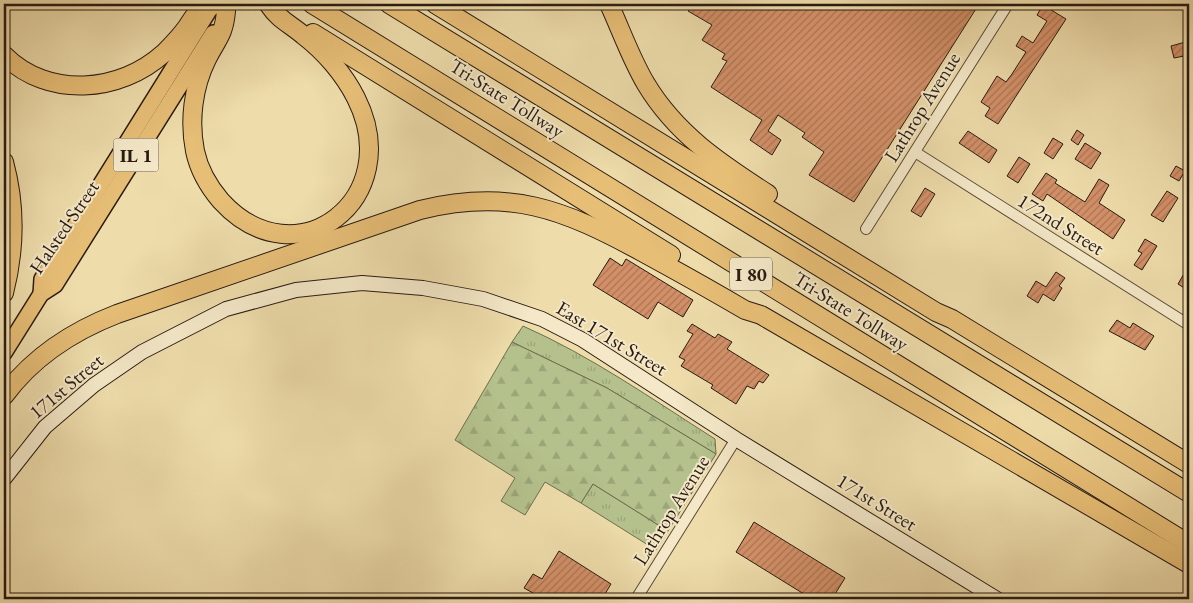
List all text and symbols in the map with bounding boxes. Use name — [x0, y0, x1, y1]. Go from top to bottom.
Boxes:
street label: Lathrop Avenue — [878, 47, 966, 167]
street label: Tri-State Tollway — [445, 52, 569, 144]
road number: IL 1 — [114, 138, 158, 172]
street label: Halsted Street — [23, 175, 105, 279]
street label: 172nd Street — [1013, 187, 1110, 261]
road number: I 80 — [730, 258, 772, 290]
street label: Tri-State Tollway — [789, 265, 913, 357]
street label: East 171st Street — [552, 295, 673, 382]
street label: 171st Street — [23, 347, 109, 425]
street label: Lathrop Avenue — [627, 450, 715, 570]
street label: 171st Street — [832, 467, 922, 537]

